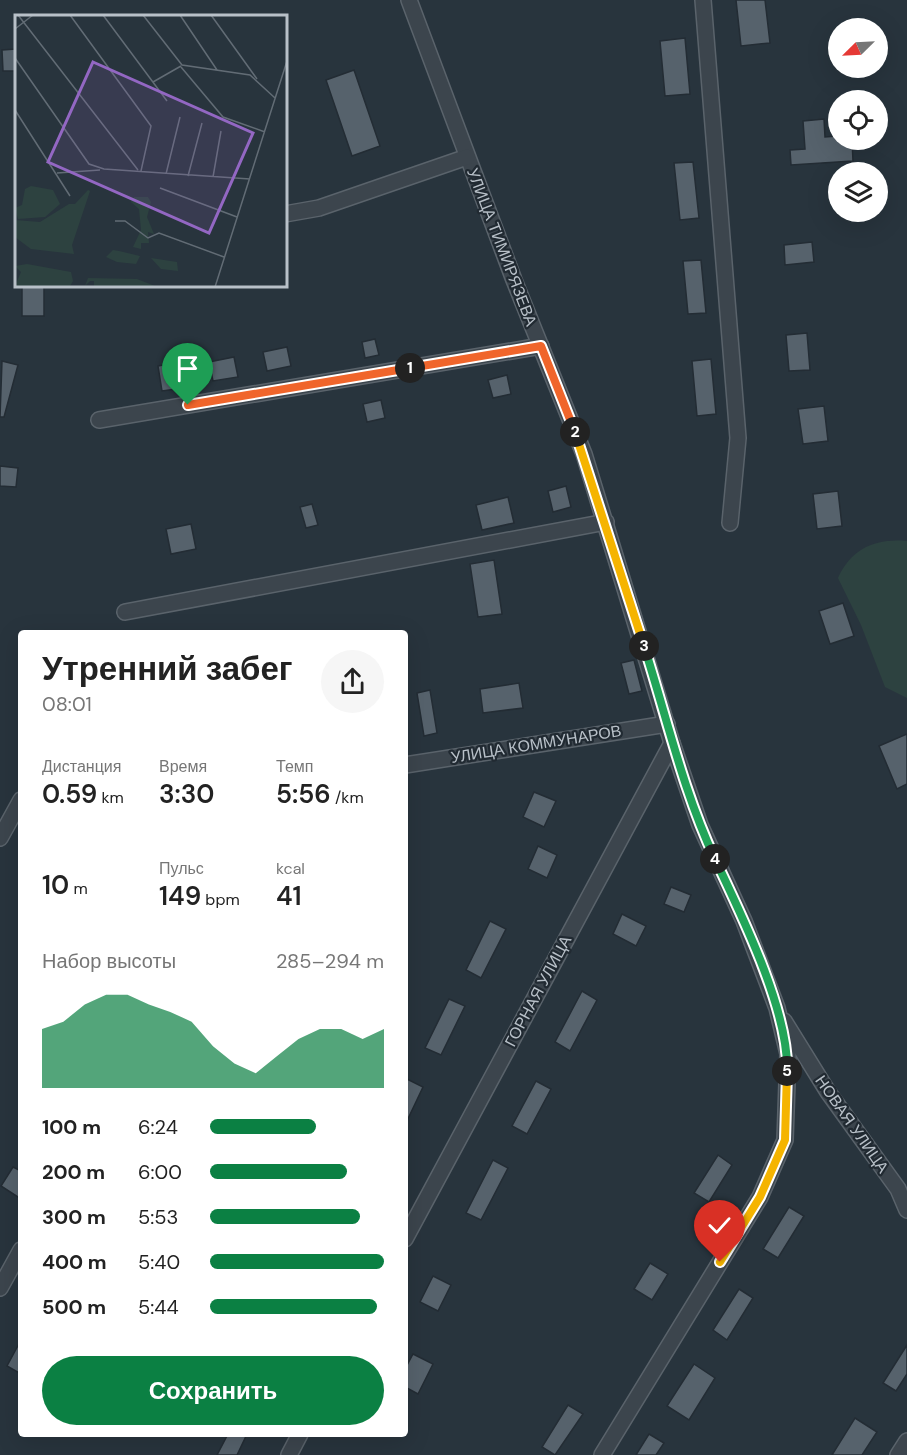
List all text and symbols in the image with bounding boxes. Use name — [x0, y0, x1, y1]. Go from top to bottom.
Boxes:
inset map — [15, 15, 286, 286]
north arrow — [828, 18, 888, 78]
map controls — [828, 18, 888, 222]
button: locate — [828, 90, 888, 150]
button: layers — [828, 162, 888, 222]
street label: УЛИЦА ТИМИРЯЗЕВА — [462, 165, 542, 329]
pin — [162, 343, 213, 405]
icon: arrive — [171, 352, 204, 385]
pin: 1 — [395, 353, 425, 383]
text: 1 — [407, 357, 413, 378]
pin: 2 — [560, 417, 590, 447]
text: 2 — [570, 421, 580, 442]
pin: 3 — [629, 631, 659, 661]
text: 3 — [639, 635, 649, 656]
text: Утренний забег — [42, 647, 293, 690]
button: share — [321, 650, 384, 713]
text: 08:01 — [42, 691, 92, 717]
street label: УЛИЦА КОММУНАРОВ — [449, 720, 623, 768]
text: Дистанция — [42, 756, 121, 777]
text: Время — [159, 756, 207, 777]
text: Темп — [276, 756, 313, 777]
text: 0.59 — [42, 777, 97, 811]
text: 3:30 — [159, 777, 215, 811]
text: 5:56 — [276, 777, 331, 811]
text: km — [97, 787, 124, 808]
text: /km — [331, 787, 364, 808]
pin: 4 — [700, 844, 730, 874]
text: 4 — [710, 848, 720, 869]
text: Пульс — [159, 858, 204, 879]
text: kcal — [276, 858, 305, 879]
text: 10 — [42, 868, 69, 902]
text: m — [69, 878, 88, 899]
text: 149 — [159, 879, 201, 913]
text: 41 — [276, 879, 302, 913]
text: bpm — [201, 889, 240, 910]
street label: ГОРНАЯ УЛИЦА — [500, 931, 576, 1050]
text: Набор высоты — [42, 948, 176, 974]
text: 285–294 m — [276, 948, 384, 974]
pin: 5 — [772, 1056, 802, 1086]
text: 5 — [782, 1060, 792, 1081]
street label: НОВАЯ УЛИЦА — [810, 1071, 894, 1177]
text: 100 m — [42, 1114, 101, 1140]
text: 6:24 — [138, 1114, 178, 1140]
text: 200 m — [42, 1159, 105, 1185]
text: 6:00 — [138, 1159, 182, 1185]
pin — [694, 1200, 745, 1262]
text: 300 m — [42, 1204, 106, 1230]
text: 5:53 — [138, 1204, 178, 1230]
icon: check — [703, 1209, 736, 1242]
text: 400 m — [42, 1249, 107, 1275]
text: 5:40 — [138, 1249, 180, 1275]
text: 500 m — [42, 1294, 106, 1320]
text: 5:44 — [138, 1294, 179, 1320]
button: Сохранить — [42, 1356, 384, 1425]

